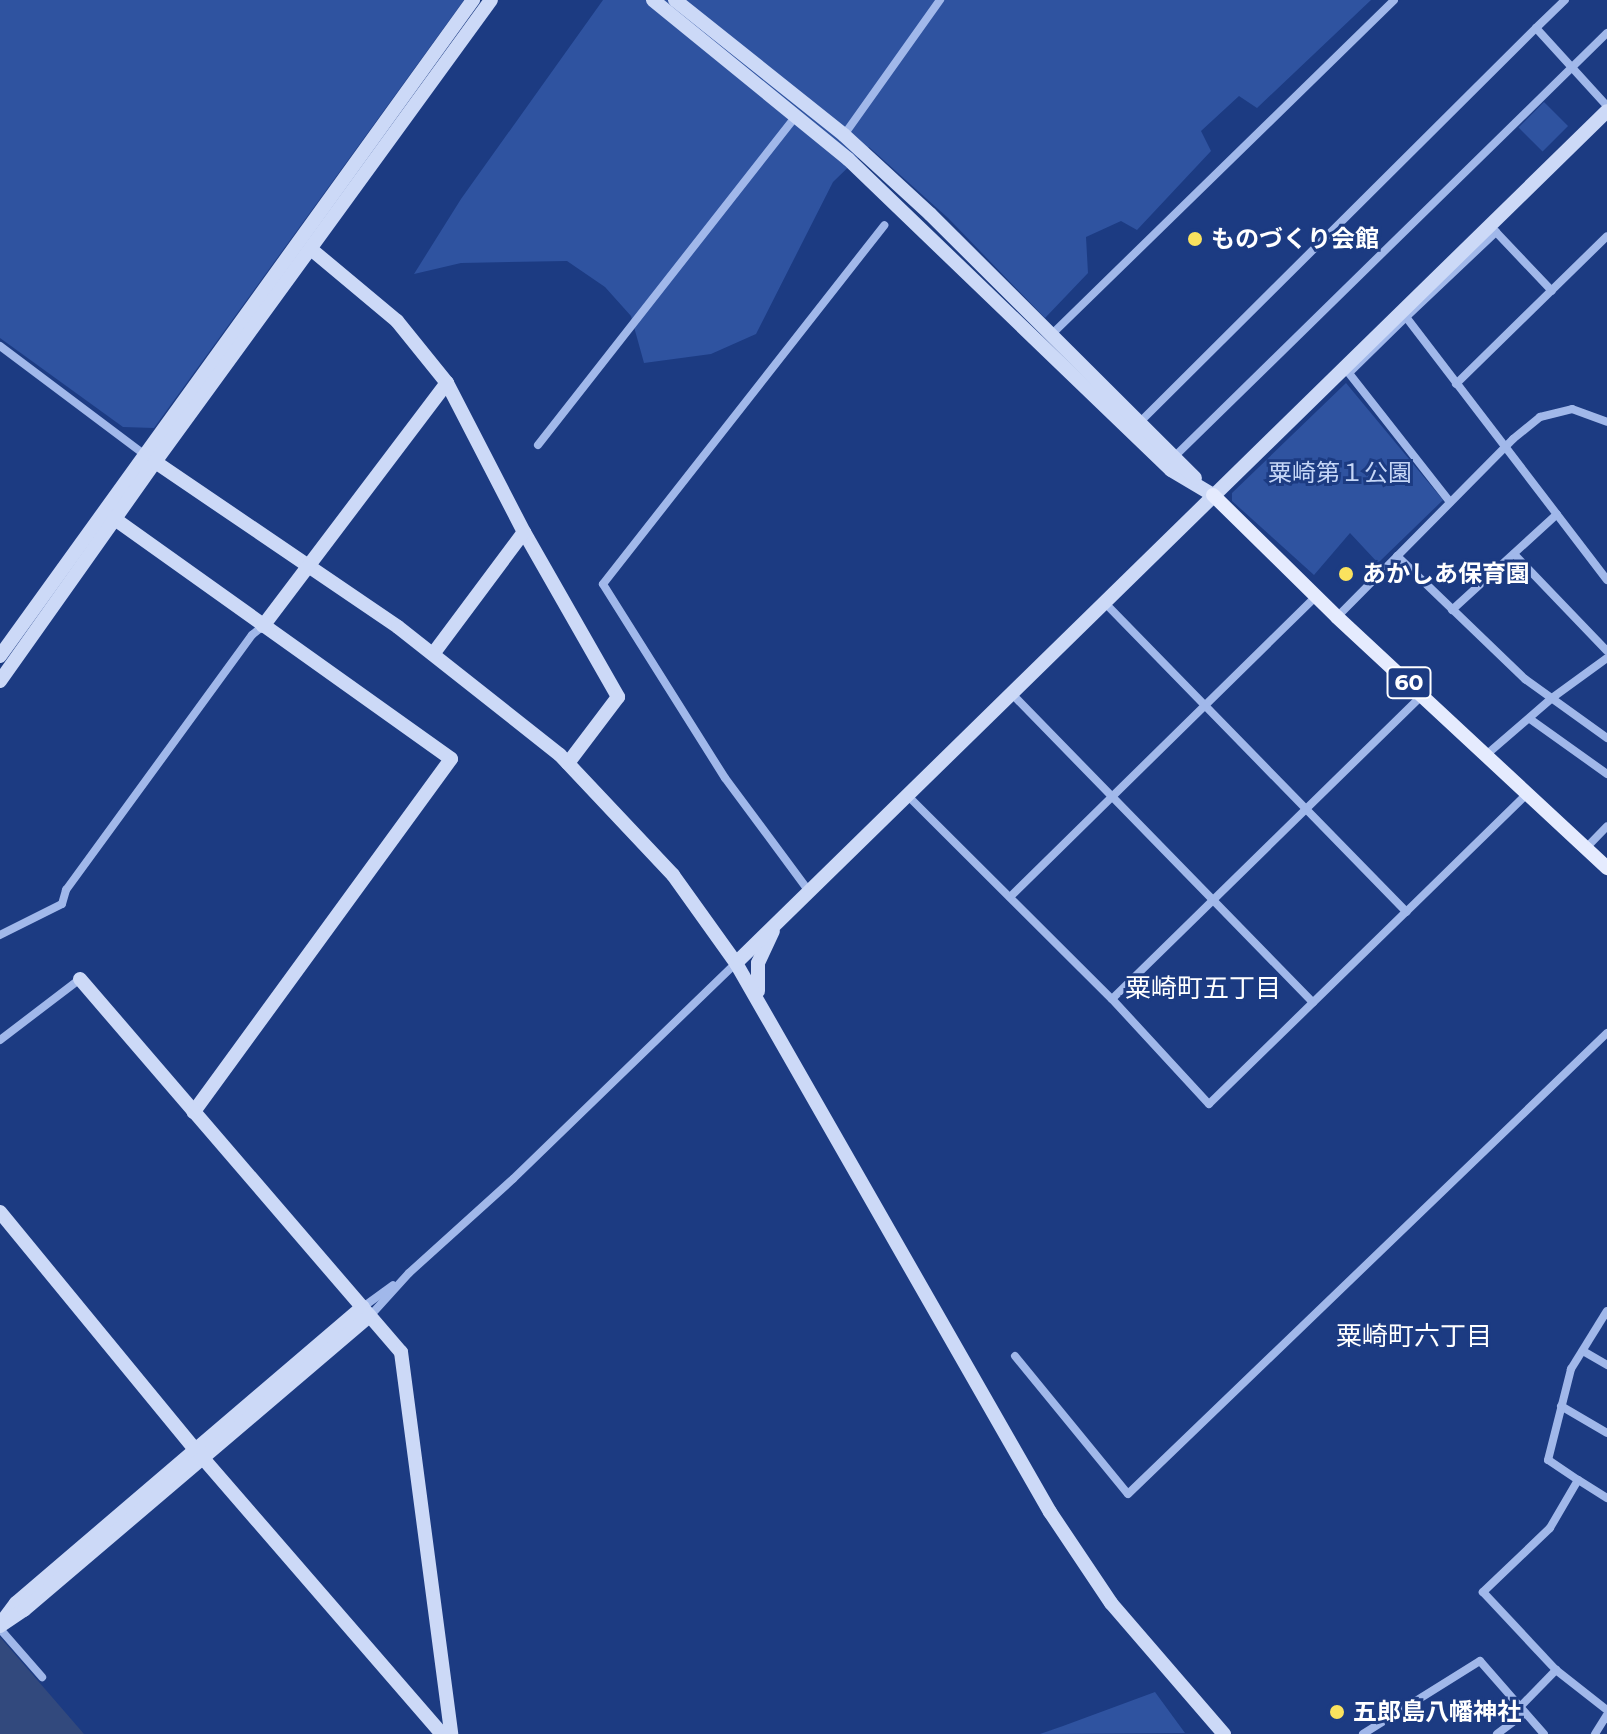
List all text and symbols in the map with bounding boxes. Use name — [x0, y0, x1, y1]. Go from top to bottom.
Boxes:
place label: ものづくり会館 — [1211, 225, 1379, 253]
marker: ものづくり会館 — [1186, 230, 1204, 248]
park label: 粟崎第１公園 — [1268, 459, 1412, 487]
place label: あかしあ保育園 — [1362, 560, 1530, 588]
marker: あかしあ保育園 — [1337, 565, 1355, 583]
road number: 60 — [1385, 665, 1433, 701]
district label: 粟崎町五丁目 — [1125, 973, 1281, 1005]
district label: 粟崎町六丁目 — [1336, 1321, 1492, 1353]
place label: 五郎島八幡神社 — [1353, 1698, 1521, 1726]
marker: 五郎島八幡神社 — [1328, 1703, 1346, 1721]

